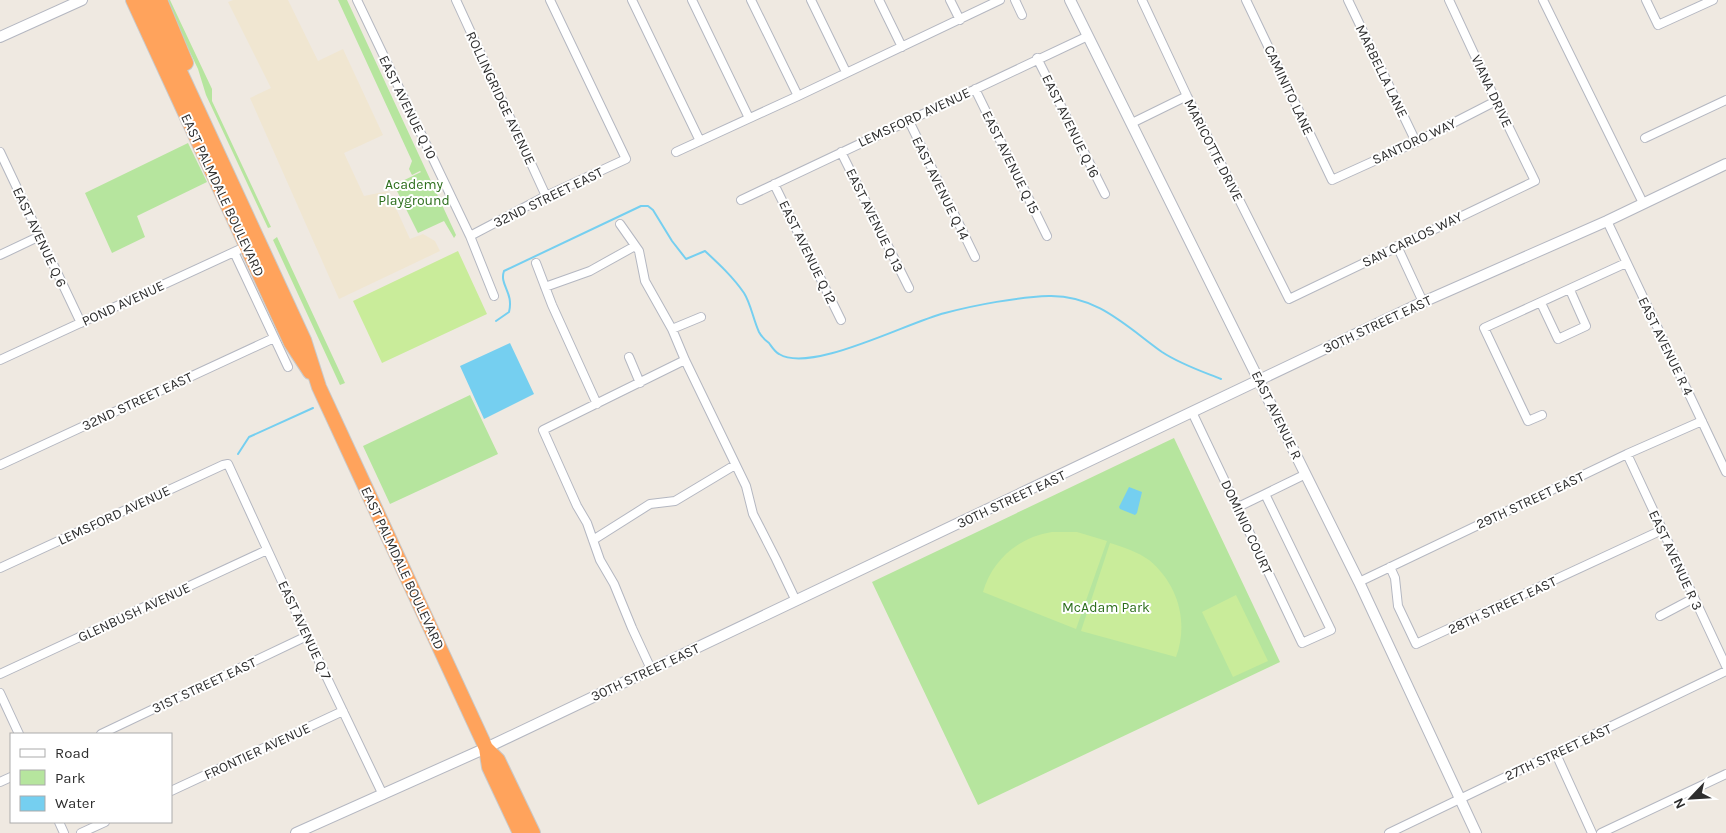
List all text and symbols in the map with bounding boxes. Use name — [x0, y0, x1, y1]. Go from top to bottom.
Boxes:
street label: MARBELLA LANE — [1352, 22, 1411, 121]
street label: ROLLINGRIDGE AVENUE — [462, 29, 539, 168]
street label: CAMINITO LANE — [1260, 43, 1317, 138]
street label: VIANA DRIVE — [1467, 52, 1516, 130]
street label: EAST AVENUE Q 10 — [375, 53, 440, 162]
street label: EAST AVENUE Q 16 — [1038, 72, 1103, 181]
street label: LEMSFORD AVENUE — [855, 84, 973, 151]
street label: MARICOTTE DRIVE — [1180, 96, 1247, 204]
street label: EAST AVENUE Q 15 — [978, 108, 1043, 217]
street label: EAST PALMDALE BOULEVARD — [177, 111, 268, 279]
street label: SANTORO WAY — [1370, 114, 1459, 168]
street label: EAST AVENUE Q 14 — [908, 134, 973, 243]
street label: 32ND STREET EAST — [491, 164, 606, 231]
street label: EAST AVENUE Q 13 — [842, 166, 907, 275]
park label: Academy Playground — [378, 176, 450, 209]
street label: EAST AVENUE Q 6 — [9, 184, 70, 290]
street label: EAST AVENUE Q 12 — [775, 198, 840, 307]
street label: SAN CARLOS WAY — [1359, 208, 1465, 271]
street label: POND AVENUE — [79, 277, 167, 330]
street label: 30TH STREET EAST — [1320, 292, 1434, 357]
street label: EAST AVENUE R 4 — [1634, 294, 1697, 399]
street label: 32ND STREET EAST — [79, 368, 195, 435]
street label: EAST AVENUE R — [1248, 368, 1305, 462]
street label: 30TH STREET EAST — [954, 467, 1068, 532]
street label: 29TH STREET EAST — [1473, 468, 1587, 533]
street label: DOMINIO COURT — [1217, 477, 1276, 577]
street label: LEMSFORD AVENUE — [55, 482, 173, 549]
street label: EAST PALMDALE BOULEVARD — [357, 484, 448, 652]
street label: EAST AVENUE R 3 — [1645, 508, 1706, 613]
street label: 28TH STREET EAST — [1445, 573, 1559, 638]
street label: EAST AVENUE Q 7 — [274, 578, 335, 683]
street label: GLENBUSH AVENUE — [75, 579, 193, 646]
park label: McAdam Park — [1062, 599, 1150, 616]
street label: 30TH STREET EAST — [588, 640, 702, 705]
street label: 31ST STREET EAST — [149, 654, 259, 717]
street label: FRONTIER AVENUE — [201, 719, 313, 784]
street label: 27TH STREET EAST — [1502, 720, 1614, 785]
legend — [10, 733, 172, 823]
text: Road — [55, 744, 90, 762]
text: Park — [55, 769, 85, 787]
north arrow — [1666, 773, 1716, 823]
text: Water — [55, 794, 96, 812]
text: N — [1670, 795, 1689, 811]

